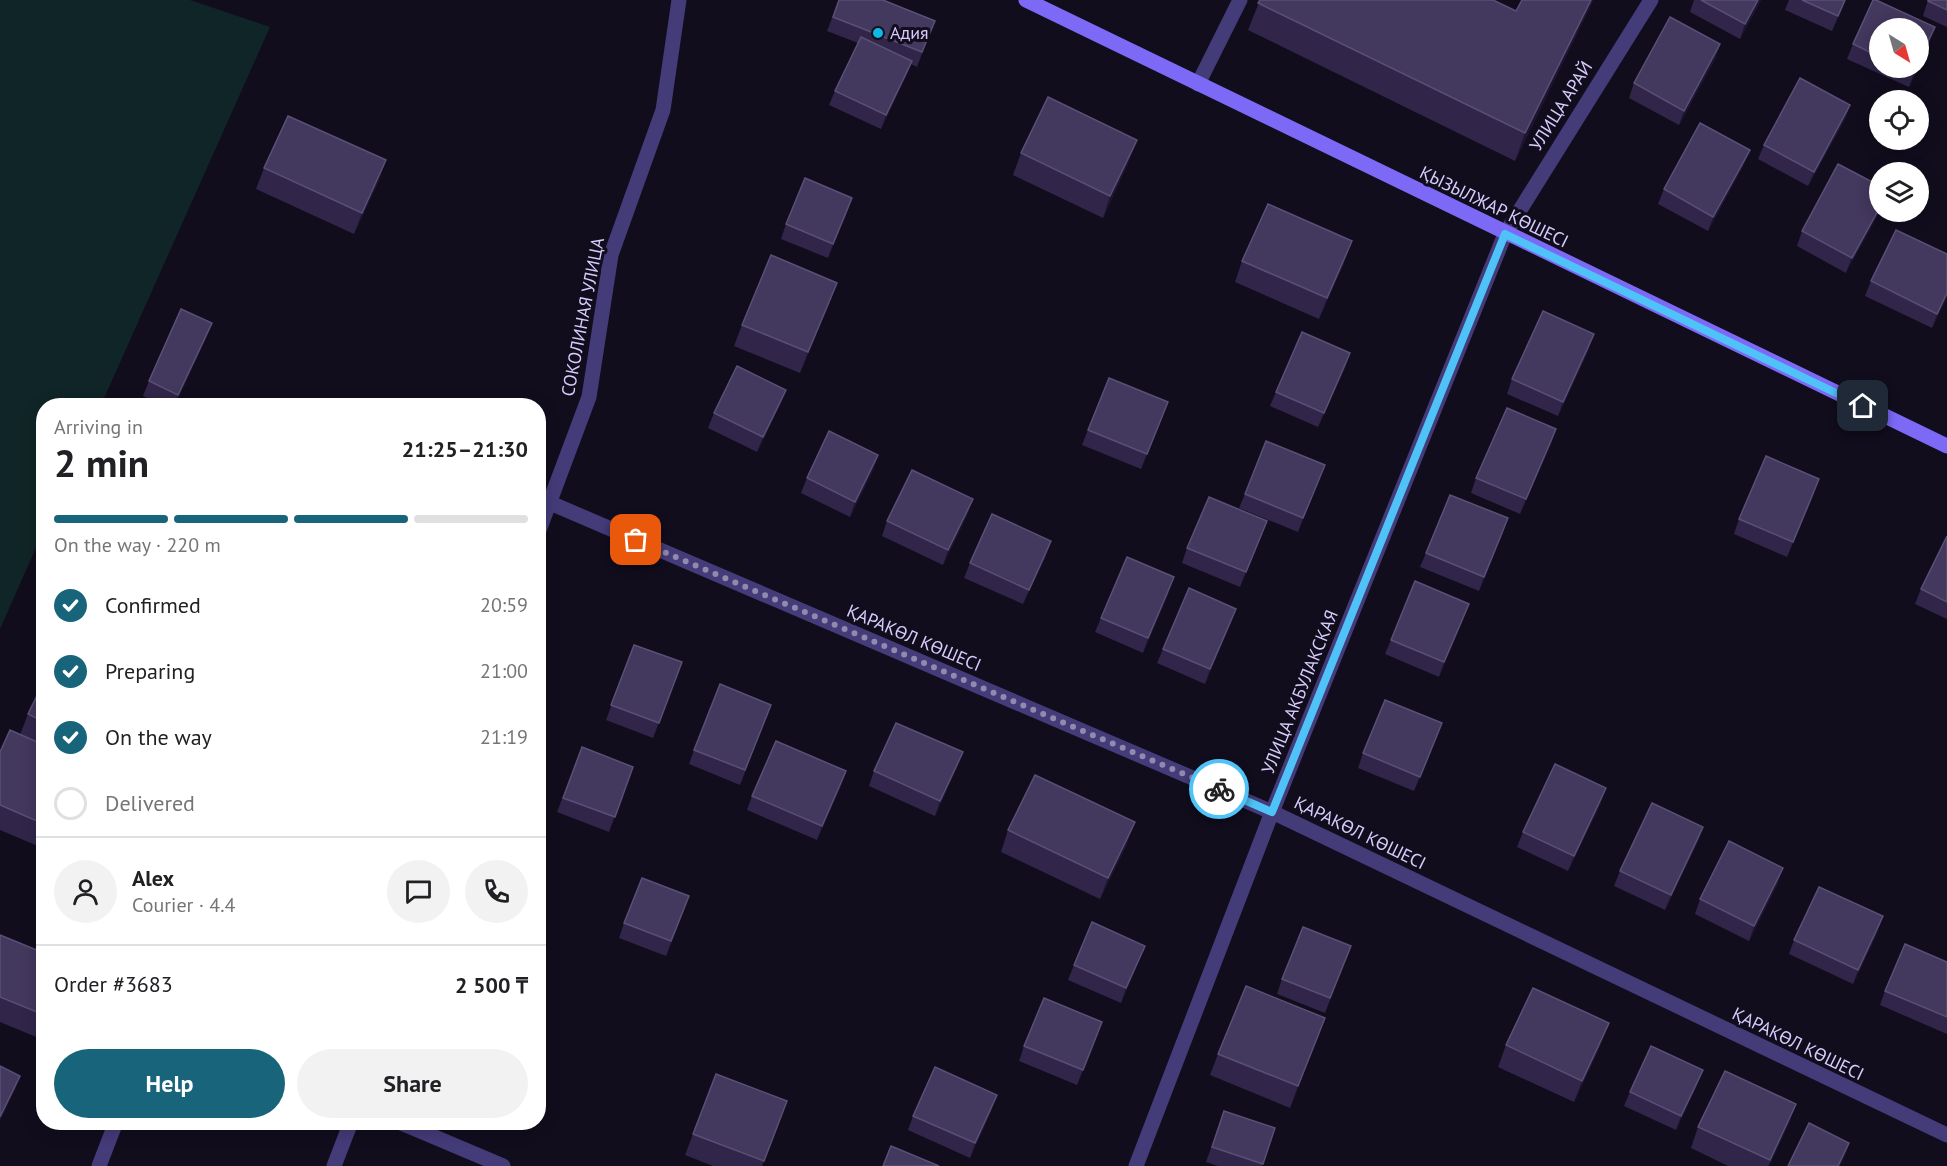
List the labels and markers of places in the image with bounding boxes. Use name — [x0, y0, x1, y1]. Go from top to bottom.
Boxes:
place label: Адия — [890, 21, 929, 44]
marker: Адия — [871, 26, 885, 40]
pin — [1837, 380, 1888, 431]
pin — [610, 514, 661, 565]

